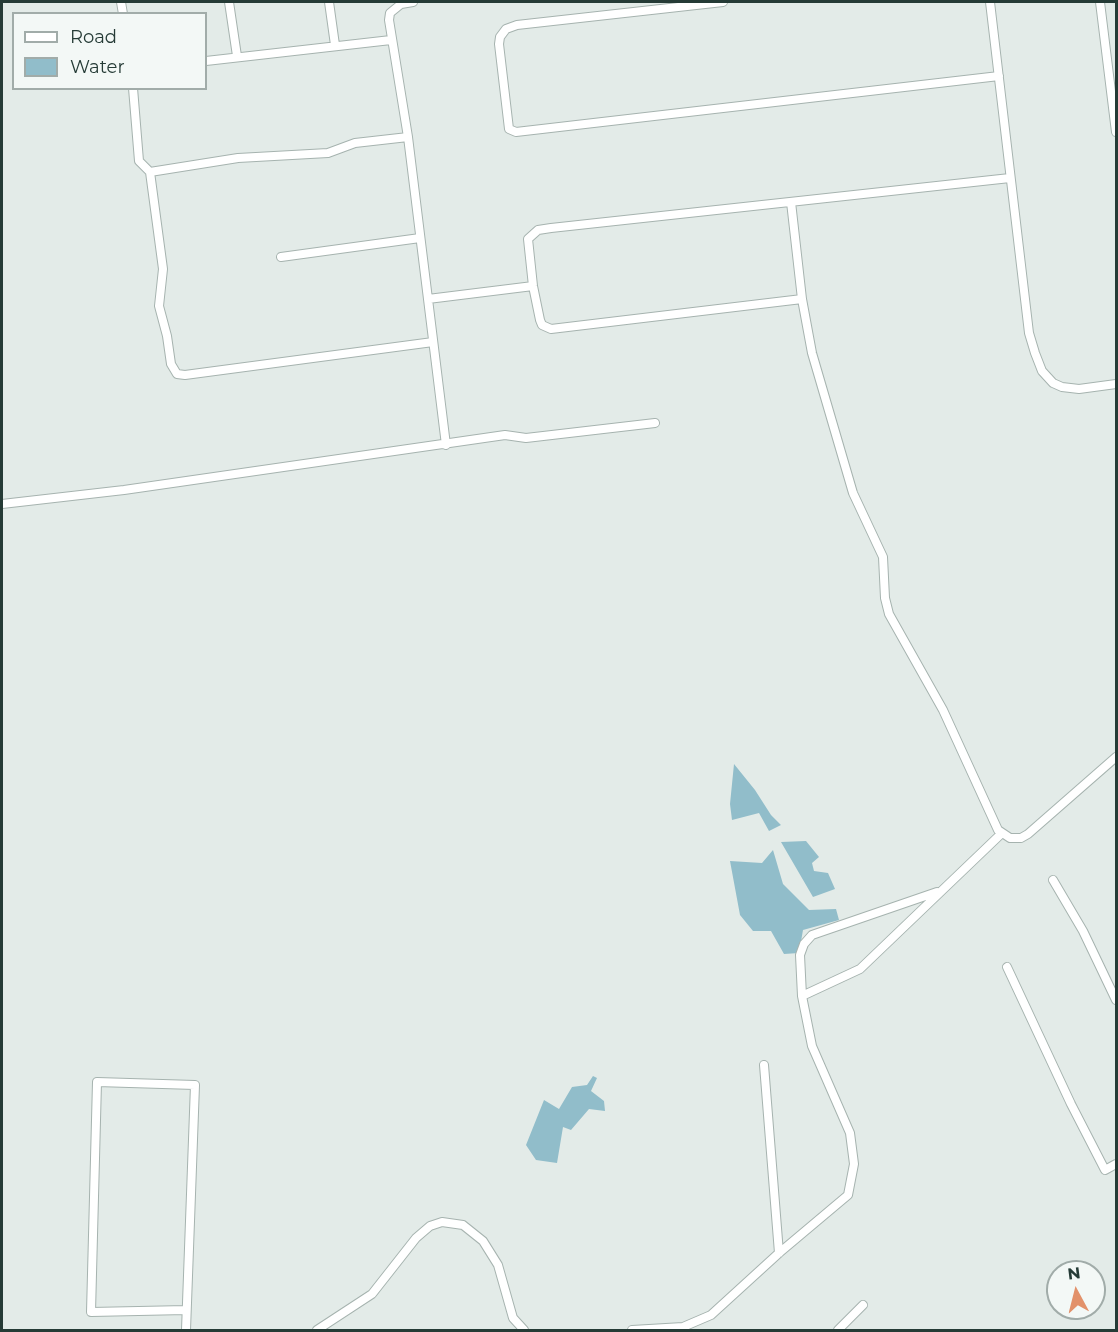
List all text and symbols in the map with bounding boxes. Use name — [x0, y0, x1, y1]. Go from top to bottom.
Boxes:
legend — [12, 12, 207, 90]
text: Road — [70, 26, 117, 48]
text: Water — [70, 56, 125, 78]
north arrow — [1046, 1260, 1106, 1320]
text: N — [1066, 1263, 1082, 1284]

